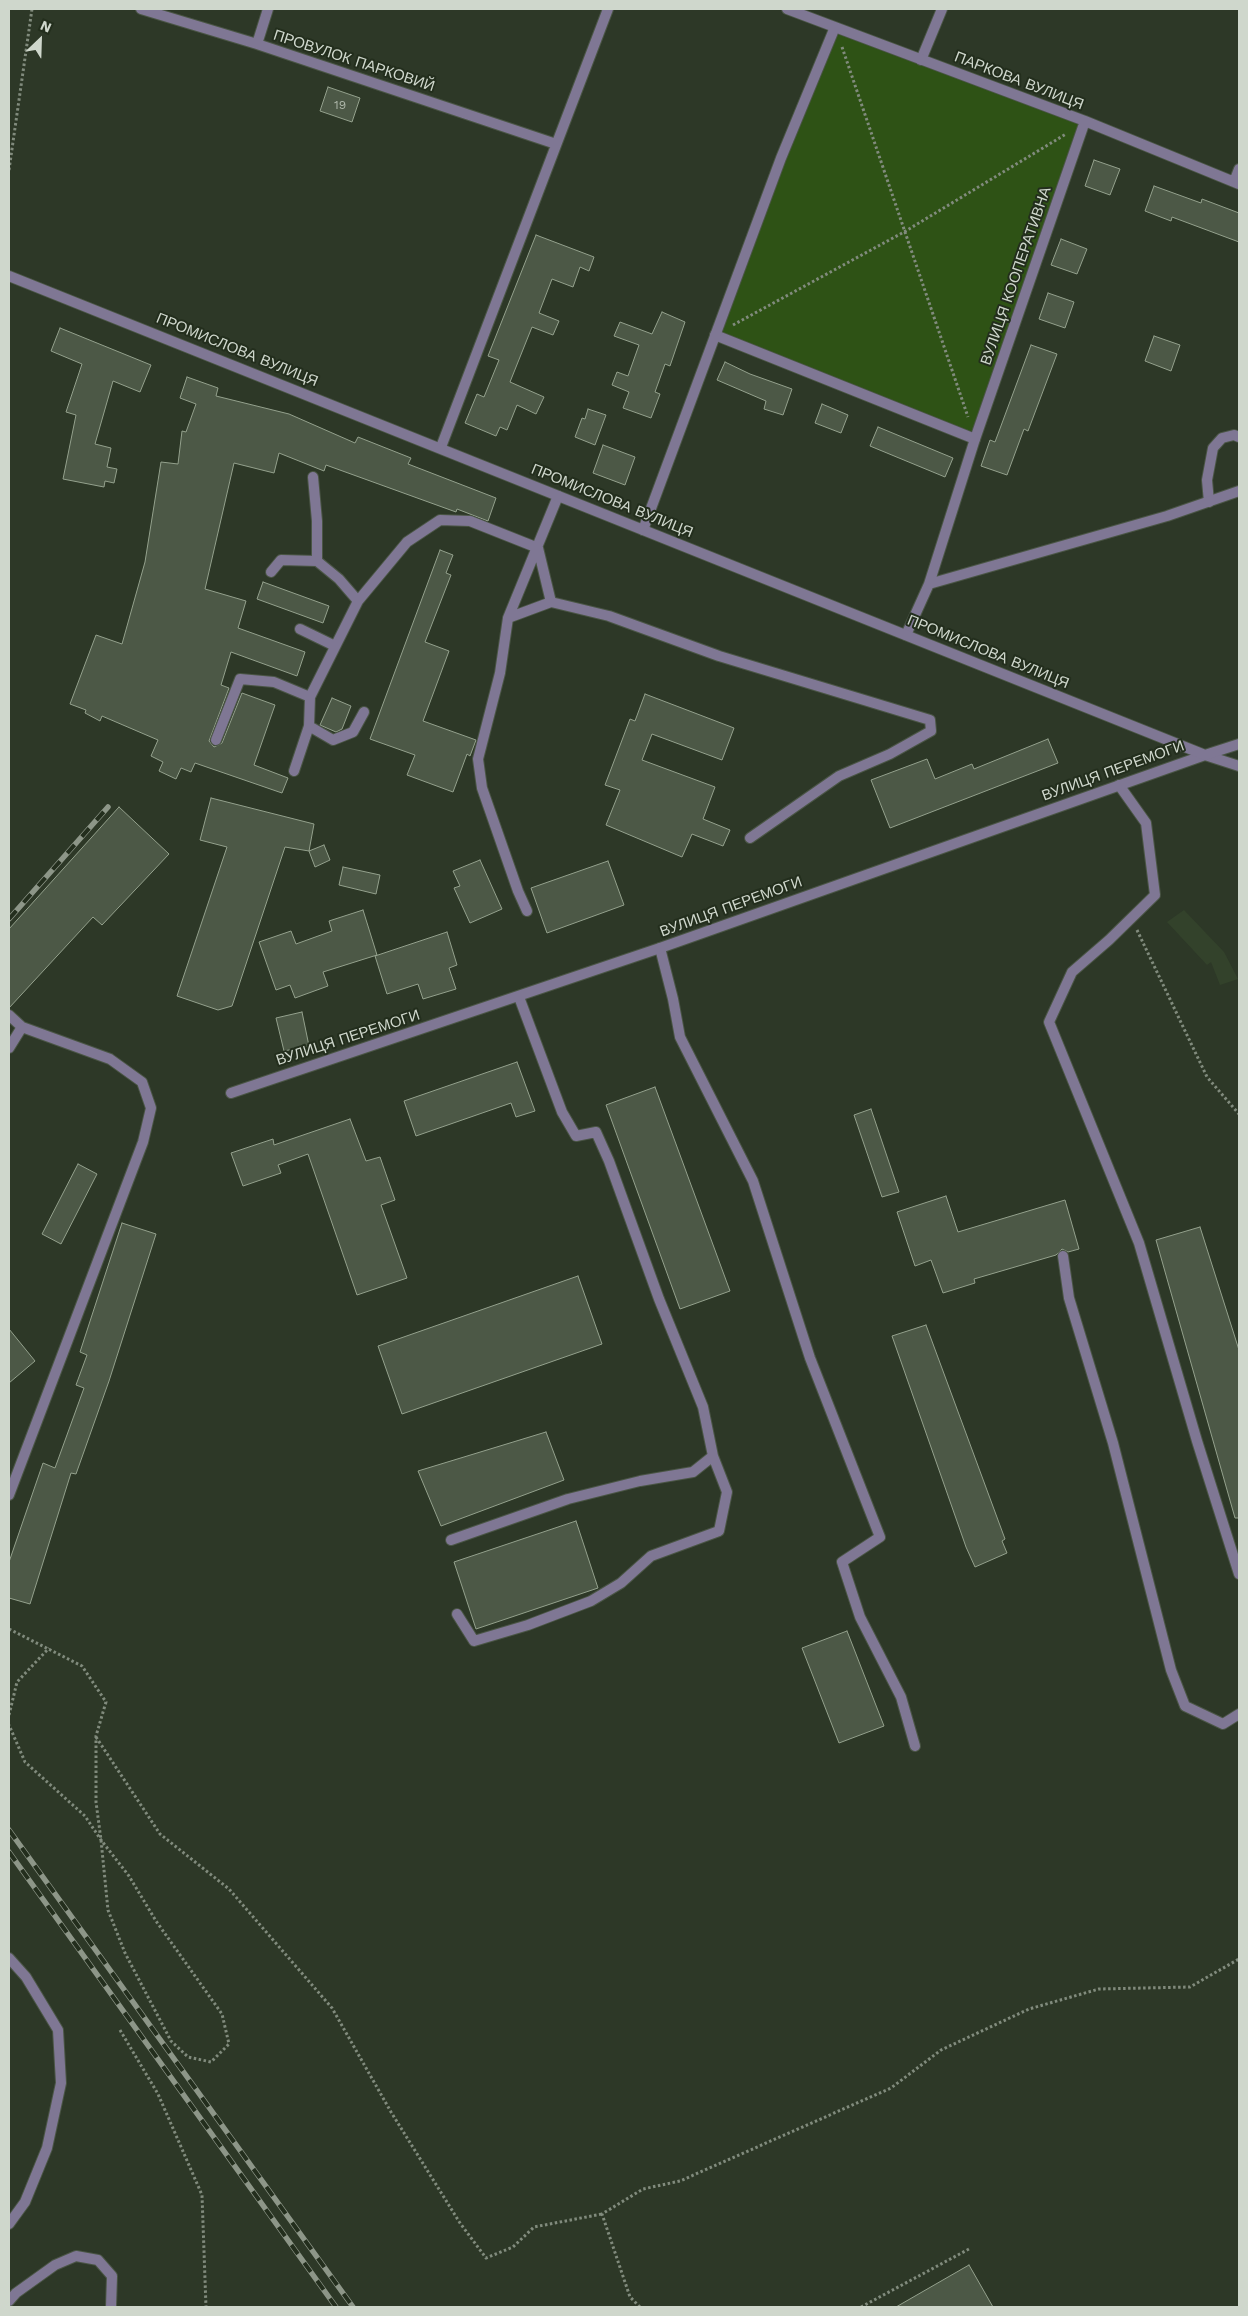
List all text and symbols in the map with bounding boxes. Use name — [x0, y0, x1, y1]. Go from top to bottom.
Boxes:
north arrow — [15, 15, 65, 65]
text: N — [38, 17, 54, 36]
street label: ПРОВУЛОК ПАРКОВИЙ — [271, 26, 437, 96]
street label: ПАРКОВА ВУЛИЦЯ — [952, 48, 1086, 114]
house number: 19 — [334, 98, 346, 112]
street label: ВУЛИЦЯ КООПЕРАТИВНА — [977, 184, 1055, 368]
street label: ПРОМИСЛОВА ВУЛИЦЯ — [153, 309, 321, 391]
street label: ПРОМИСЛОВА ВУЛИЦЯ — [528, 460, 696, 542]
street label: ПРОМИСЛОВА ВУЛИЦЯ — [904, 611, 1072, 693]
street label: ВУЛИЦЯ ПЕРЕМОГИ — [1039, 737, 1187, 805]
street label: ВУЛИЦЯ ПЕРЕМОГИ — [657, 873, 805, 941]
street label: ВУЛИЦЯ ПЕРЕМОГИ — [274, 1006, 422, 1070]

